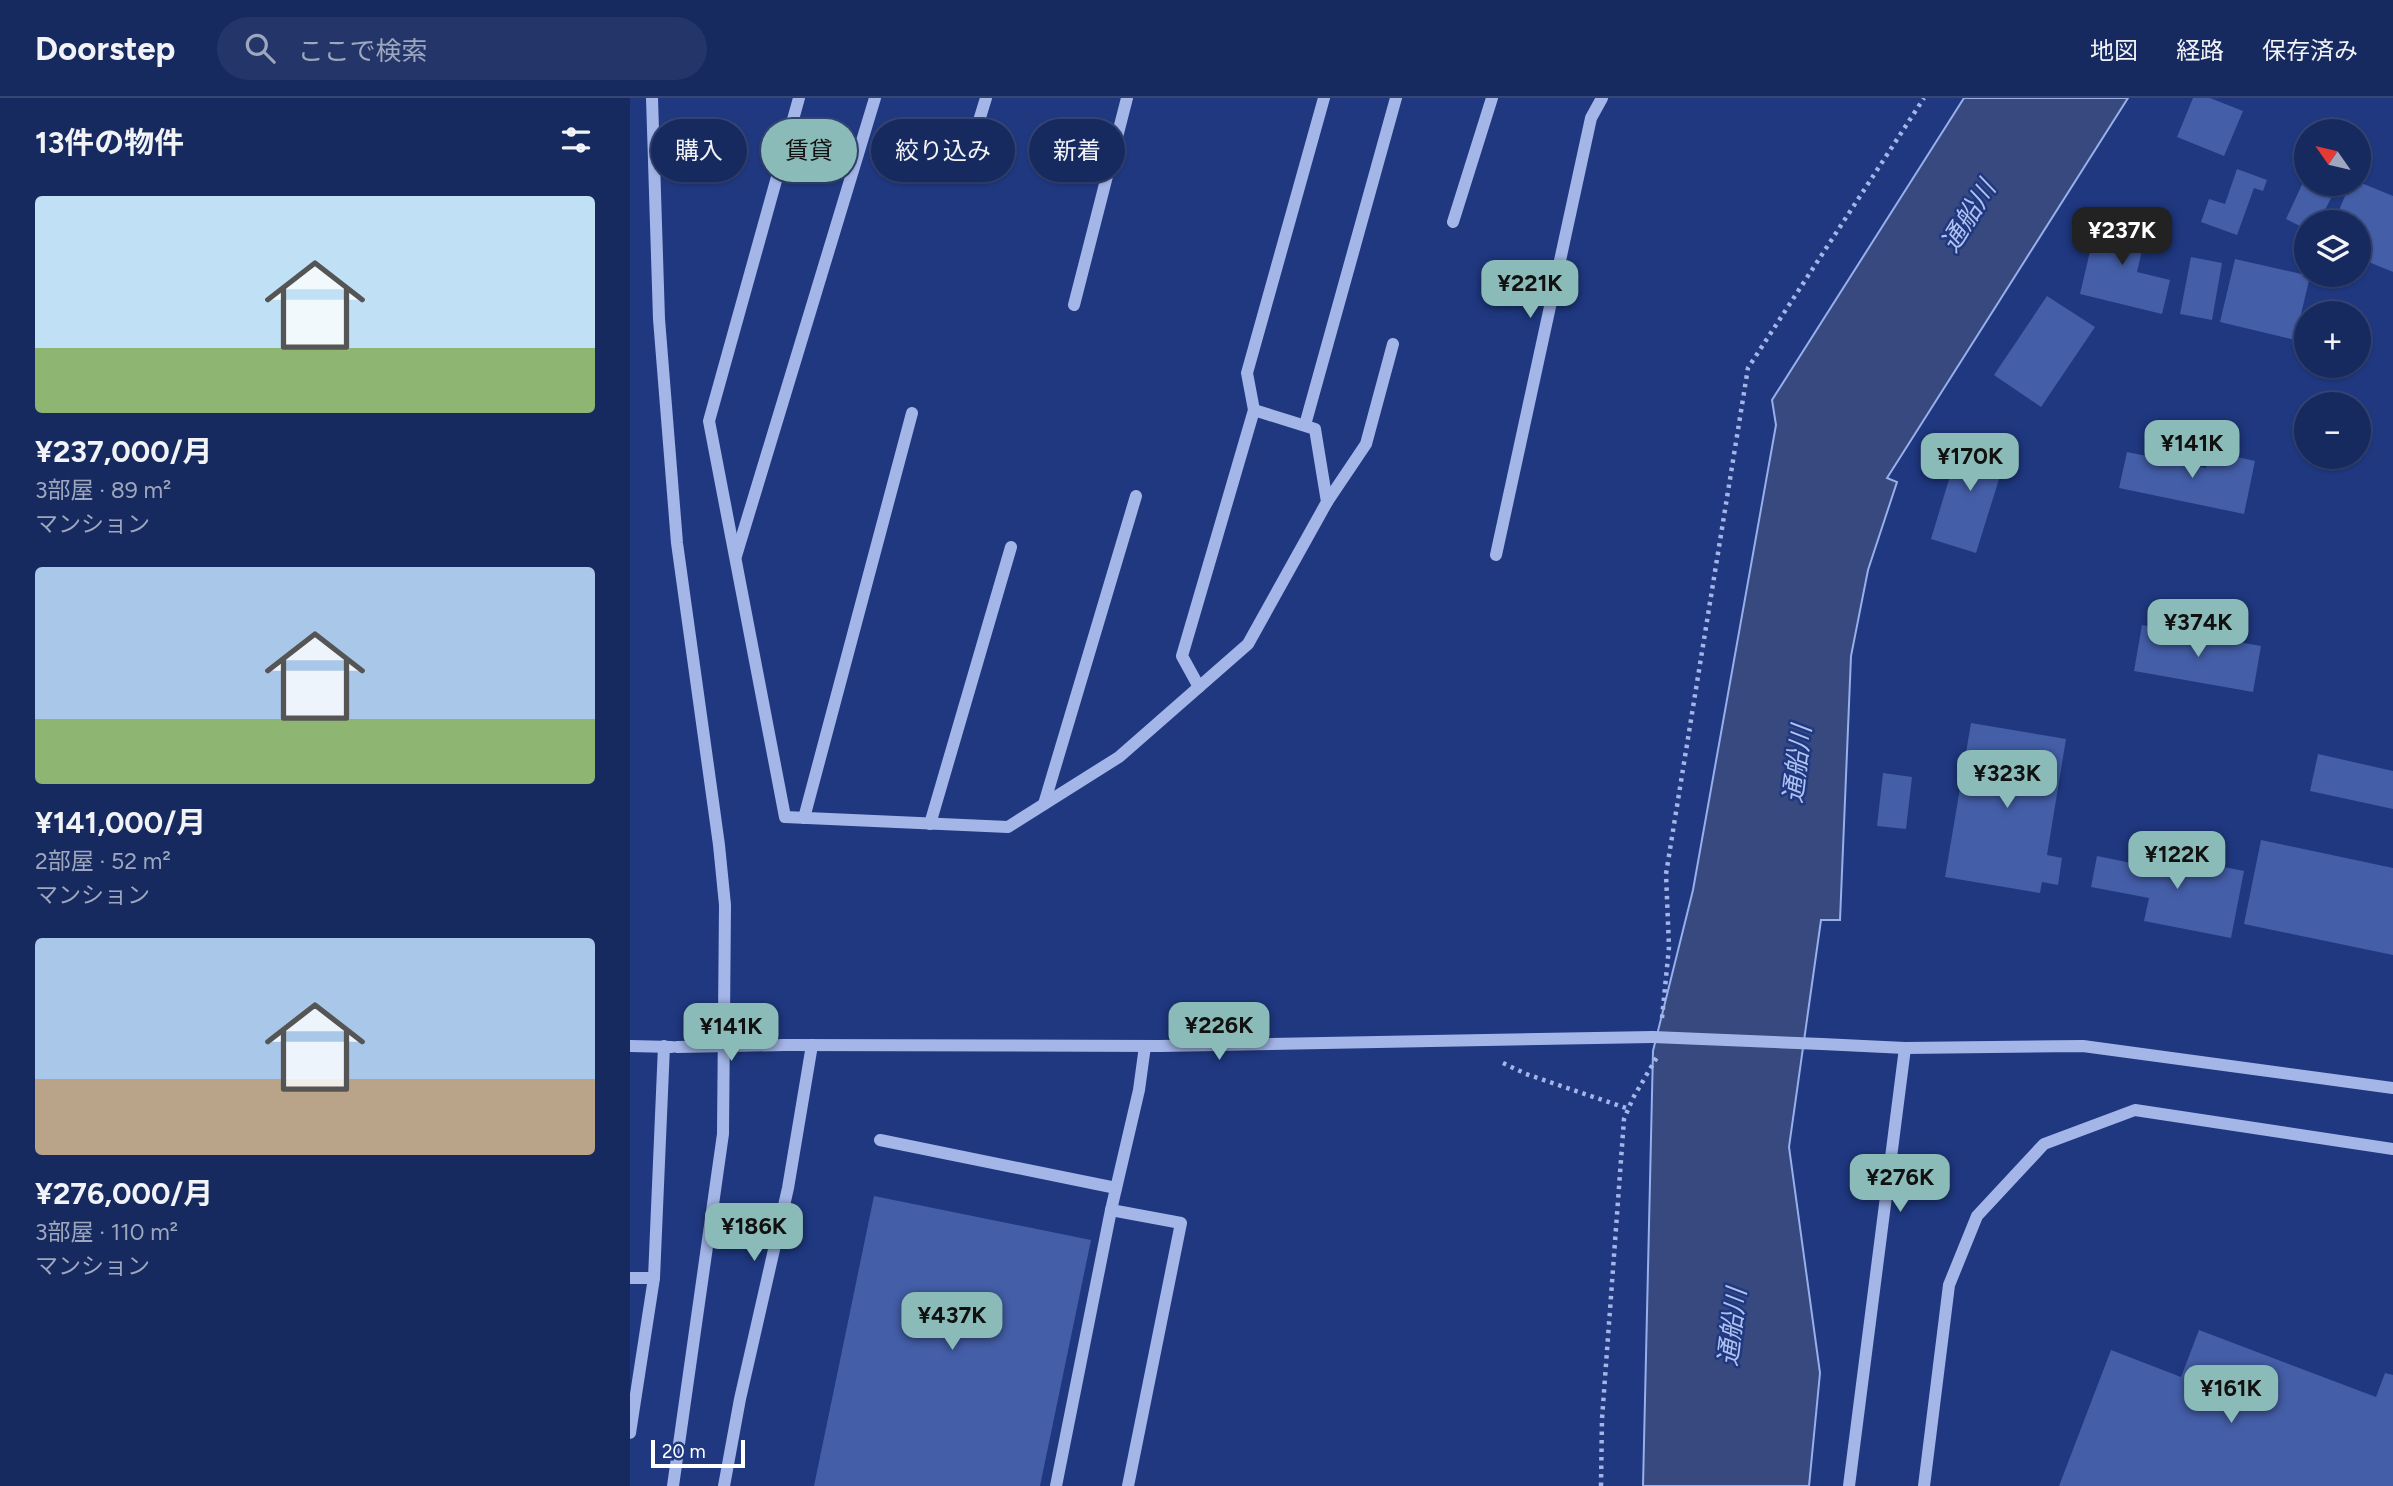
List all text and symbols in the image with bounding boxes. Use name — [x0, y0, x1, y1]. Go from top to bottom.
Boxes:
search box — [217, 17, 707, 80]
text: Doorstep — [35, 29, 175, 68]
icon: search — [241, 29, 279, 67]
text: ここで検索 — [297, 35, 427, 67]
text: 地図 — [2090, 36, 2138, 65]
text: 経路 — [2176, 36, 2224, 65]
text: 保存済み — [2262, 36, 2358, 65]
chip: 購入 — [651, 119, 747, 182]
chip: 賃貸 — [761, 119, 857, 182]
chip: 絞り込み — [871, 119, 1015, 182]
chip: 新着 — [1029, 119, 1125, 182]
north arrow — [2294, 119, 2371, 196]
map controls — [2294, 119, 2371, 469]
icon: filters — [557, 121, 595, 159]
text: 13件の物件 — [35, 124, 184, 161]
water label: 通船川 — [1934, 172, 2004, 258]
pin: ¥237K — [2073, 208, 2171, 267]
button: layers — [2294, 210, 2371, 287]
text: ¥237K — [2088, 216, 2156, 244]
icon: home — [252, 242, 378, 368]
pin: ¥221K — [1481, 260, 1579, 320]
text: ¥221K — [1497, 269, 1563, 297]
button: + — [2294, 301, 2371, 378]
button: − — [2294, 392, 2371, 469]
pin: ¥141K — [2143, 420, 2241, 480]
text: ¥141K — [2161, 429, 2224, 457]
text: ¥237,000/月 — [35, 433, 213, 470]
pin: ¥170K — [1921, 434, 2019, 493]
text: ¥170K — [1937, 442, 2003, 470]
text: 3部屋 · 89 m² — [35, 476, 171, 504]
text: マンション — [35, 510, 150, 538]
pin: ¥374K — [2149, 600, 2247, 659]
text: ¥374K — [2163, 608, 2233, 636]
icon: home — [252, 613, 378, 739]
water label: 通船川 — [1776, 720, 1818, 805]
pin: ¥323K — [1958, 750, 2056, 810]
text: ¥323K — [1973, 759, 2041, 787]
text: ¥141,000/月 — [35, 804, 206, 841]
pin: ¥122K — [2128, 832, 2226, 891]
text: ¥122K — [2144, 840, 2210, 868]
text: 2部屋 · 52 m² — [35, 847, 171, 875]
text: マンション — [35, 881, 150, 909]
icon: home — [252, 984, 378, 1110]
pin: ¥226K — [1170, 1002, 1268, 1062]
pin: ¥141K — [682, 1004, 780, 1063]
text: ¥226K — [1184, 1011, 1254, 1039]
text: ¥141K — [700, 1012, 763, 1040]
pin: ¥276K — [1851, 1154, 1949, 1214]
text: ¥276K — [1866, 1163, 1934, 1191]
text: ¥276,000/月 — [35, 1175, 213, 1212]
pin: ¥186K — [705, 1204, 803, 1263]
text: ¥186K — [721, 1212, 787, 1240]
text: 3部屋 · 110 m² — [35, 1218, 178, 1246]
text: マンション — [35, 1252, 150, 1280]
water label: 通船川 — [1711, 1283, 1753, 1368]
pin: ¥437K — [903, 1292, 1001, 1352]
text: ¥437K — [917, 1301, 987, 1329]
pin: ¥161K — [2182, 1366, 2280, 1425]
text: ¥161K — [2200, 1374, 2262, 1402]
scale bar — [651, 1437, 746, 1469]
text: 20 m — [662, 1440, 706, 1463]

